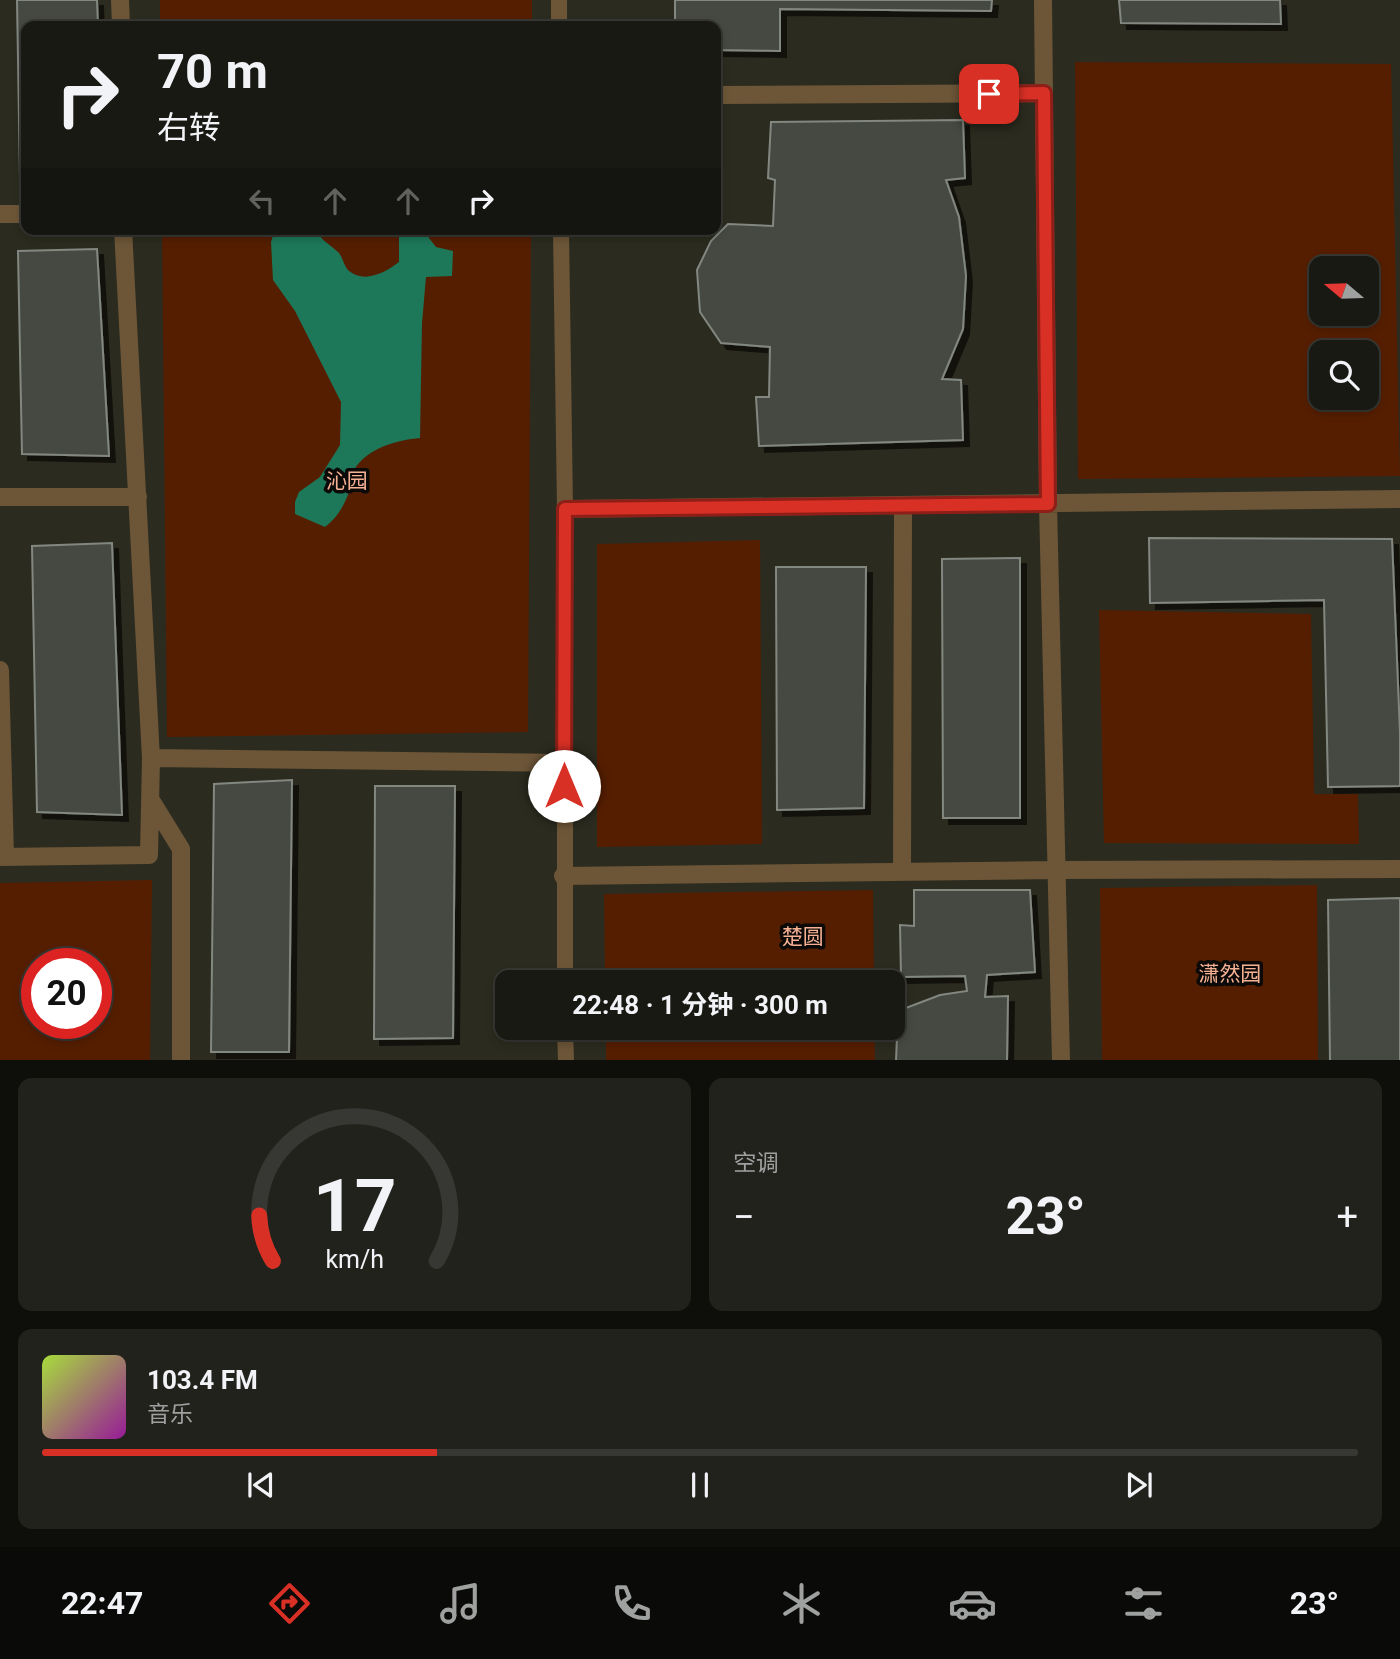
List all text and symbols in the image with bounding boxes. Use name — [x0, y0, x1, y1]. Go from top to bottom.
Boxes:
text: 70 m — [157, 43, 268, 100]
icon: right — [42, 49, 133, 140]
pin — [959, 64, 1019, 124]
icon: arrive — [970, 75, 1008, 113]
text: 右转 — [157, 109, 221, 147]
icon: left — [243, 182, 281, 220]
icon: ahead — [316, 182, 354, 220]
icon: ahead — [389, 182, 427, 220]
icon: right — [462, 182, 500, 220]
north arrow — [1309, 256, 1379, 326]
map controls — [1309, 256, 1379, 410]
button: search — [1309, 340, 1379, 410]
park label: 沁园 — [326, 469, 368, 493]
position arrow — [527, 749, 601, 823]
park label: 楚圆 — [782, 925, 824, 949]
speed limit sign: 20 — [21, 948, 112, 1039]
park label: 潇然园 — [1199, 962, 1262, 986]
text: 22:48 · 1 分钟 · 300 m — [572, 990, 828, 1020]
text: 空调 — [733, 1150, 779, 1177]
text: 17 — [313, 1163, 396, 1249]
text: 23° — [1006, 1186, 1086, 1247]
text: − — [733, 1195, 755, 1239]
text: + — [1336, 1195, 1358, 1239]
text: km/h — [325, 1244, 384, 1273]
text: 103.4 FM — [147, 1365, 258, 1395]
text: 音乐 — [147, 1401, 193, 1428]
icon: previous — [242, 1466, 280, 1504]
icon: pause — [681, 1466, 719, 1504]
icon: next — [1120, 1466, 1158, 1504]
icon: directions — [265, 1579, 314, 1628]
icon: music — [436, 1579, 485, 1628]
icon: phone — [607, 1579, 656, 1628]
icon: climate — [777, 1579, 826, 1628]
icon: car — [948, 1579, 997, 1628]
icon: filters — [1119, 1579, 1168, 1628]
text: 22:47 — [61, 1584, 143, 1622]
text: 23° — [1290, 1584, 1339, 1622]

